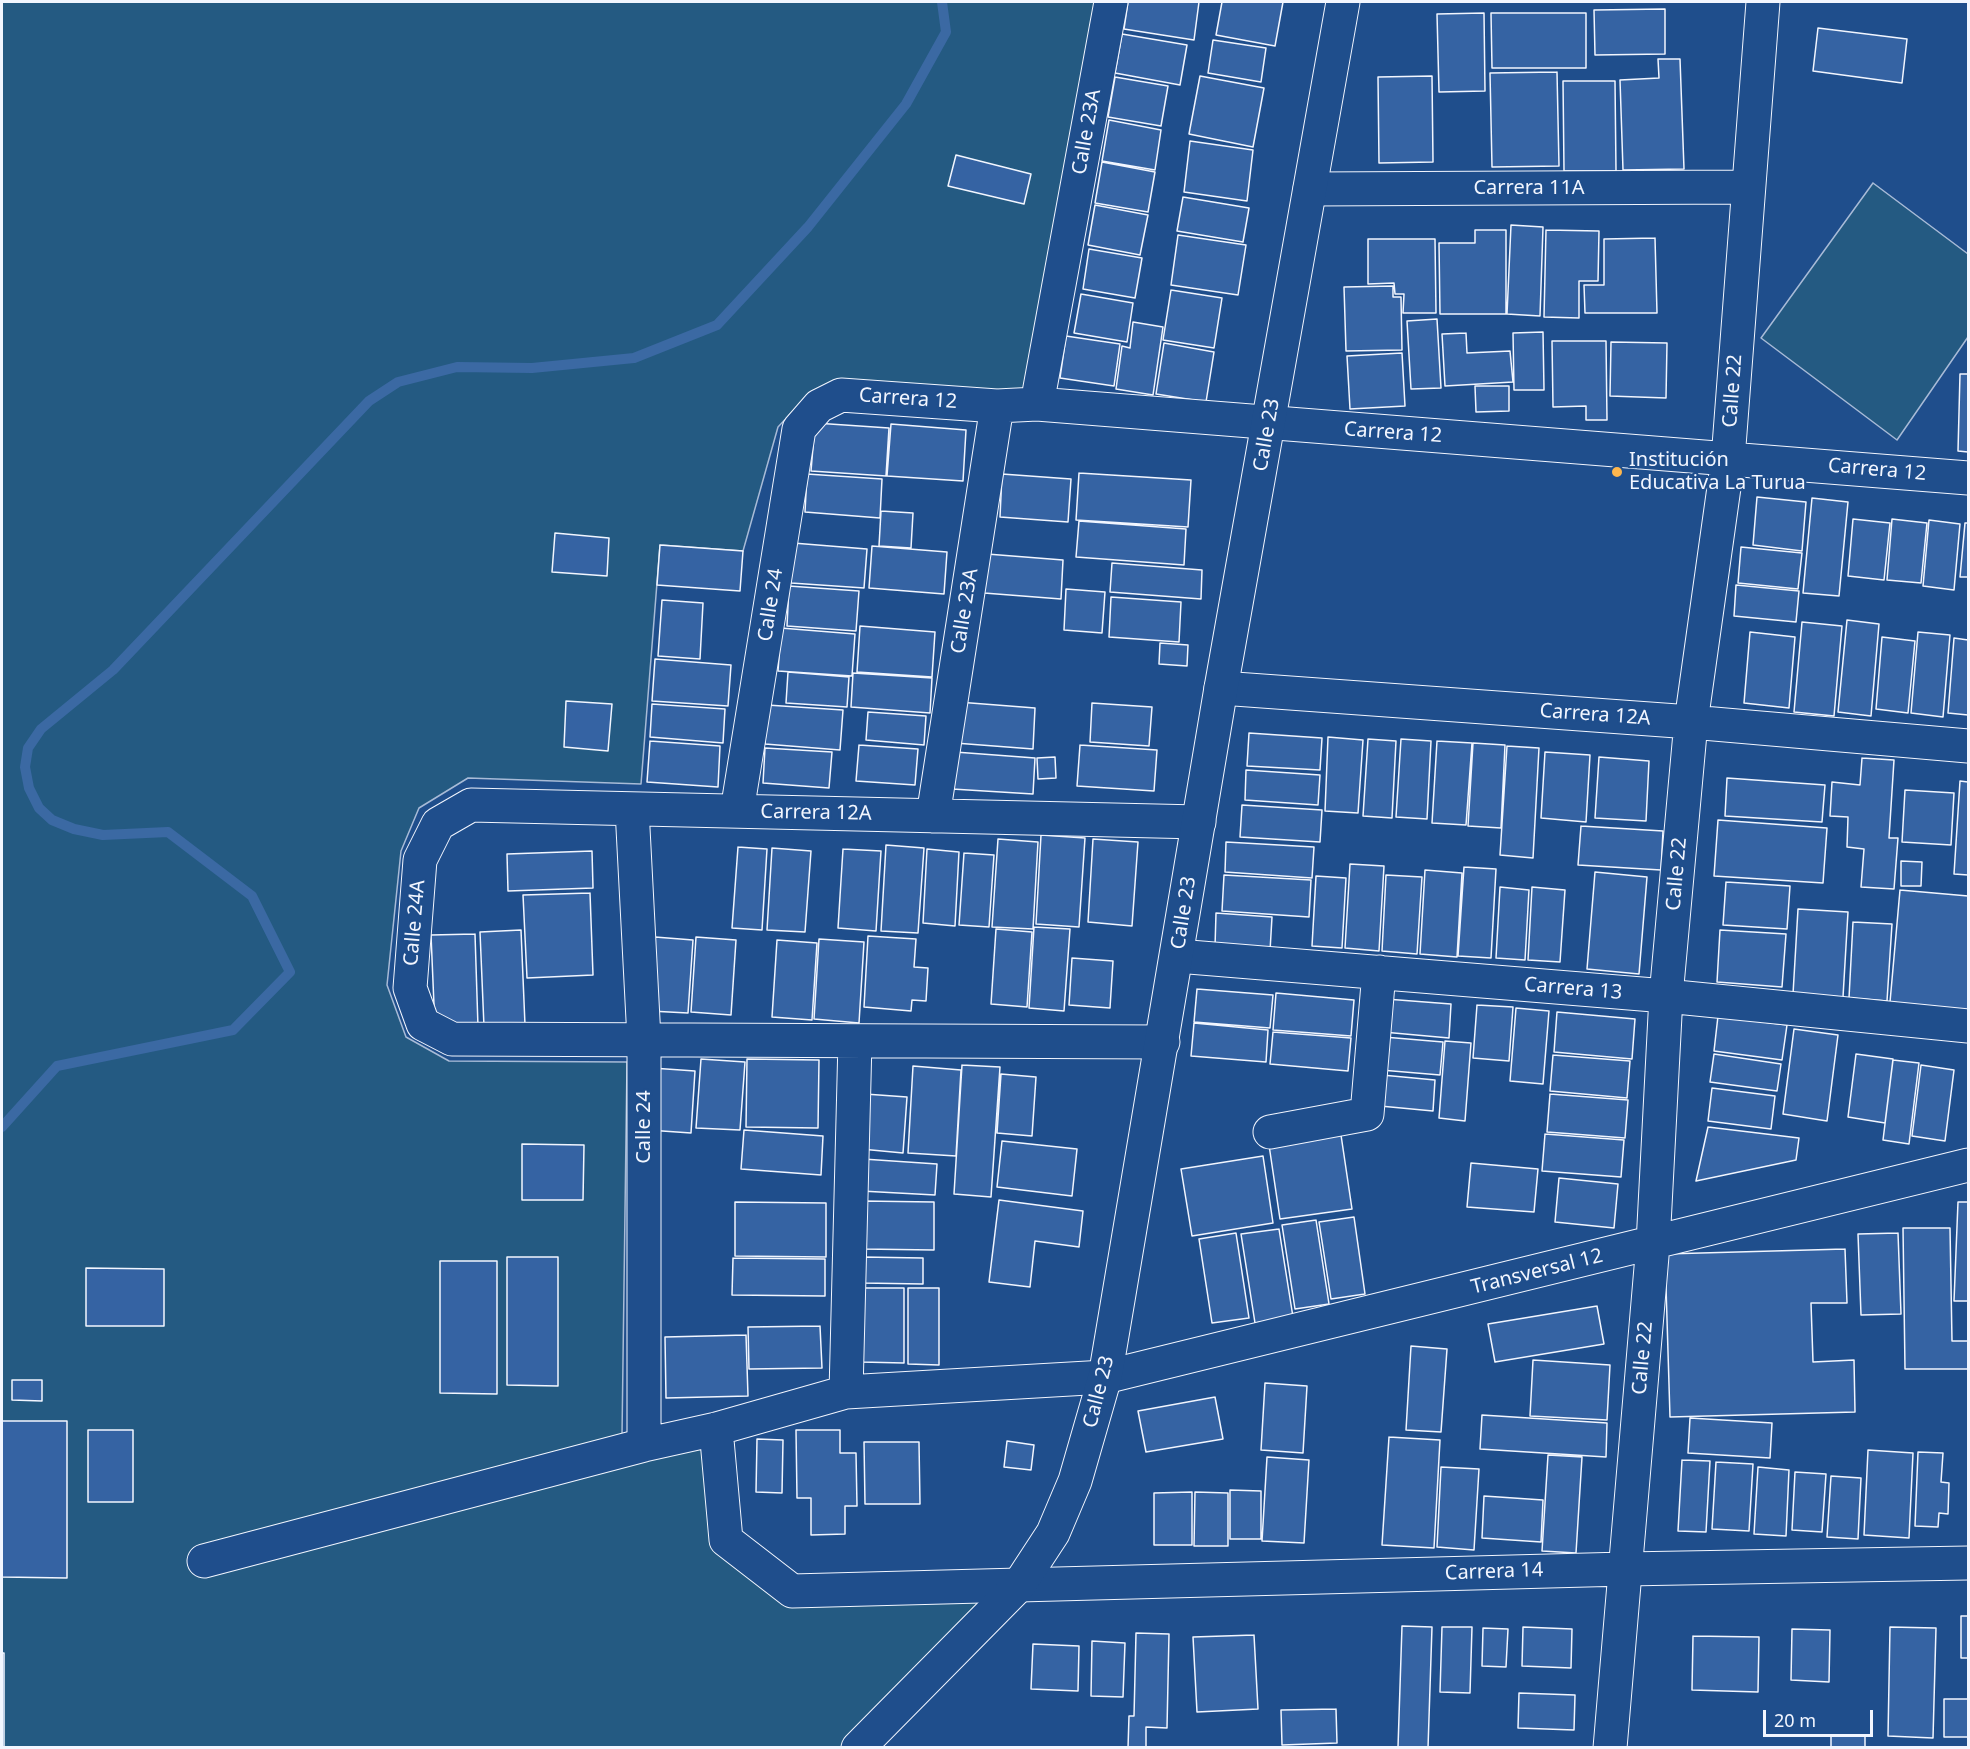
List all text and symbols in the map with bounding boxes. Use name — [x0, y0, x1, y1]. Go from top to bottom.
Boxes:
street label: Calle 23A — [1068, 87, 1106, 177]
street label: Carrera 11A — [1473, 176, 1585, 200]
street label: Calle 22 — [1718, 353, 1748, 429]
street label: Carrera 12 — [858, 384, 958, 414]
street label: Calle 23 — [1249, 397, 1285, 473]
street label: Carrera 12 — [1343, 418, 1443, 448]
place label: Institución Educativa La Turua — [1629, 448, 1806, 495]
street label: Carrera 12 — [1827, 454, 1927, 486]
marker: Institución Educativa La Turua — [1610, 465, 1624, 479]
street label: Calle 23A — [946, 566, 984, 656]
street label: Calle 24 — [753, 567, 789, 643]
street label: Carrera 12A — [1539, 699, 1651, 731]
street label: Carrera 12A — [760, 800, 872, 826]
street label: Calle 22 — [1662, 836, 1692, 912]
street label: Calle 23 — [1166, 875, 1202, 951]
street label: Calle 24A — [399, 879, 431, 967]
street label: Carrera 13 — [1523, 973, 1623, 1005]
street label: Calle 24 — [632, 1090, 656, 1164]
street label: Transversal 12 — [1469, 1244, 1605, 1300]
street label: Calle 22 — [1628, 1320, 1658, 1396]
street label: Calle 23 — [1078, 1353, 1120, 1431]
street label: Carrera 14 — [1444, 1558, 1544, 1586]
scale bar — [1766, 1698, 1876, 1736]
text: 20 m — [1774, 1708, 1816, 1732]

